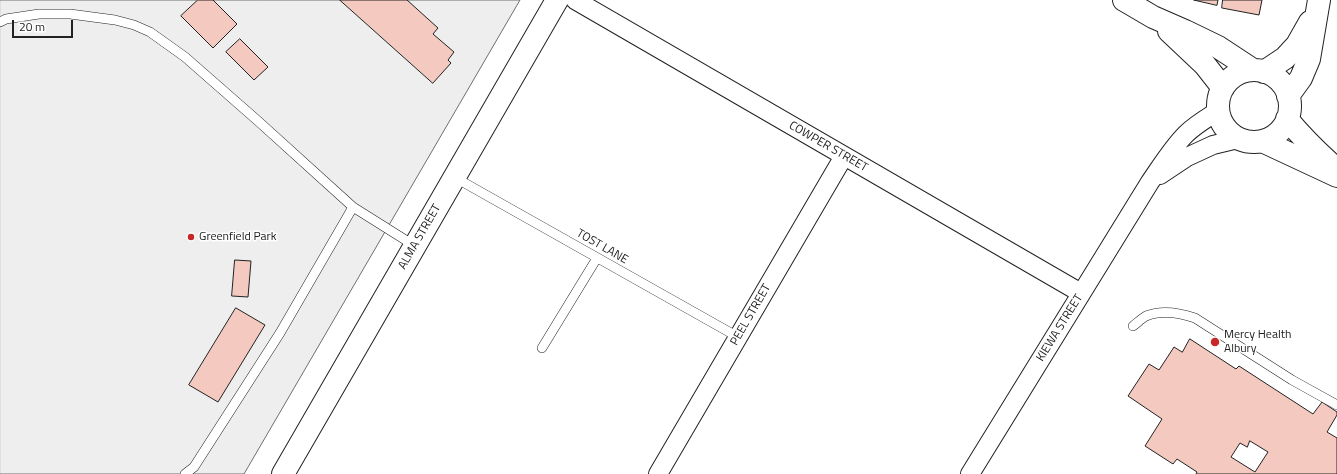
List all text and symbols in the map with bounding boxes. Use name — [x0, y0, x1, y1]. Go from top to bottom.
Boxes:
scale bar — [14, 12, 75, 38]
text: 20 m — [19, 17, 45, 36]
street label: COWPER STREET — [786, 119, 870, 175]
street label: ALMA STREET — [396, 202, 444, 272]
street label: TOST LANE — [574, 226, 630, 268]
place label: Greenfield Park — [199, 230, 276, 244]
marker: Greenfield Park — [186, 232, 196, 242]
street label: PEEL STREET — [728, 282, 774, 348]
street label: KIEWA STREET — [1034, 292, 1086, 364]
place label: Mercy Health Albury — [1224, 328, 1291, 356]
marker: Mercy Health Albury — [1209, 336, 1221, 348]

